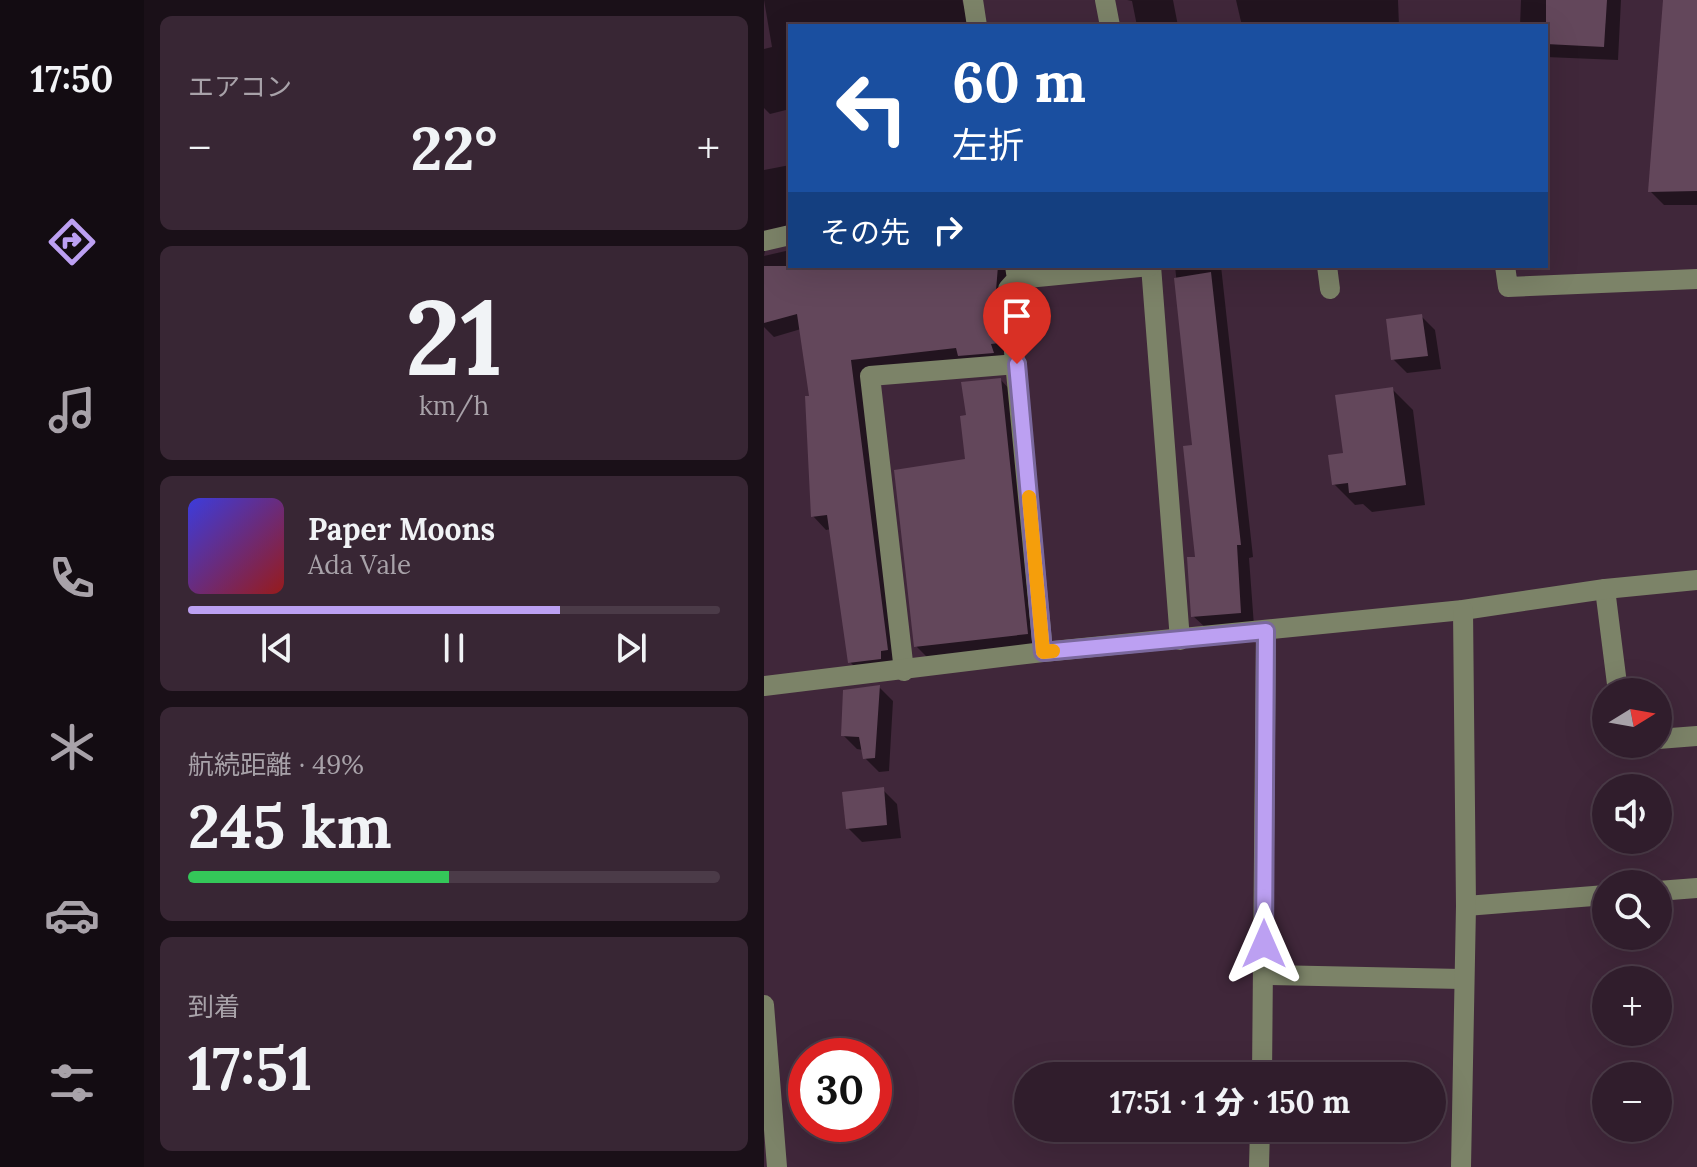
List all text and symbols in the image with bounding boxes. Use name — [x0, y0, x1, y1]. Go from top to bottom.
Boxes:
text: 60 m — [952, 46, 1086, 117]
text: 17:50 — [31, 56, 113, 102]
icon: left — [820, 56, 924, 160]
text: エアコン — [188, 70, 292, 103]
text: 22° — [411, 110, 497, 186]
text: − — [188, 120, 211, 176]
text: + — [697, 120, 720, 176]
text: 左折 — [952, 122, 1024, 168]
icon: right — [926, 208, 970, 252]
text: その先 — [820, 213, 910, 251]
icon: directions — [44, 214, 100, 270]
text: 21 — [405, 270, 503, 403]
pin — [983, 282, 1051, 364]
icon: arrive — [995, 294, 1039, 338]
icon: music — [44, 382, 100, 438]
text: km/h — [419, 389, 489, 422]
text: Paper Moons — [308, 510, 495, 548]
text: Ada Vale — [308, 548, 411, 581]
icon: phone — [44, 550, 100, 606]
icon: previous — [255, 626, 299, 670]
icon: pause — [432, 626, 476, 670]
icon: next — [609, 626, 653, 670]
north arrow — [1592, 678, 1672, 758]
map controls — [1592, 678, 1672, 1142]
icon: climate — [44, 719, 100, 775]
text: 航続距離 · 49% — [188, 748, 364, 781]
button: sound — [1592, 774, 1672, 854]
text: 245 km — [188, 788, 392, 864]
button: search — [1592, 870, 1672, 950]
icon: car — [44, 887, 100, 943]
position arrow — [1222, 902, 1306, 986]
button: + — [1592, 966, 1672, 1046]
text: 到着 — [188, 990, 240, 1023]
text: 17:51 — [188, 1030, 312, 1106]
speed limit sign: 30 — [788, 1038, 892, 1142]
icon: filters — [44, 1055, 100, 1111]
button: − — [1592, 1062, 1672, 1142]
text: 17:51 · 1 分 · 150 m — [1110, 1083, 1350, 1121]

